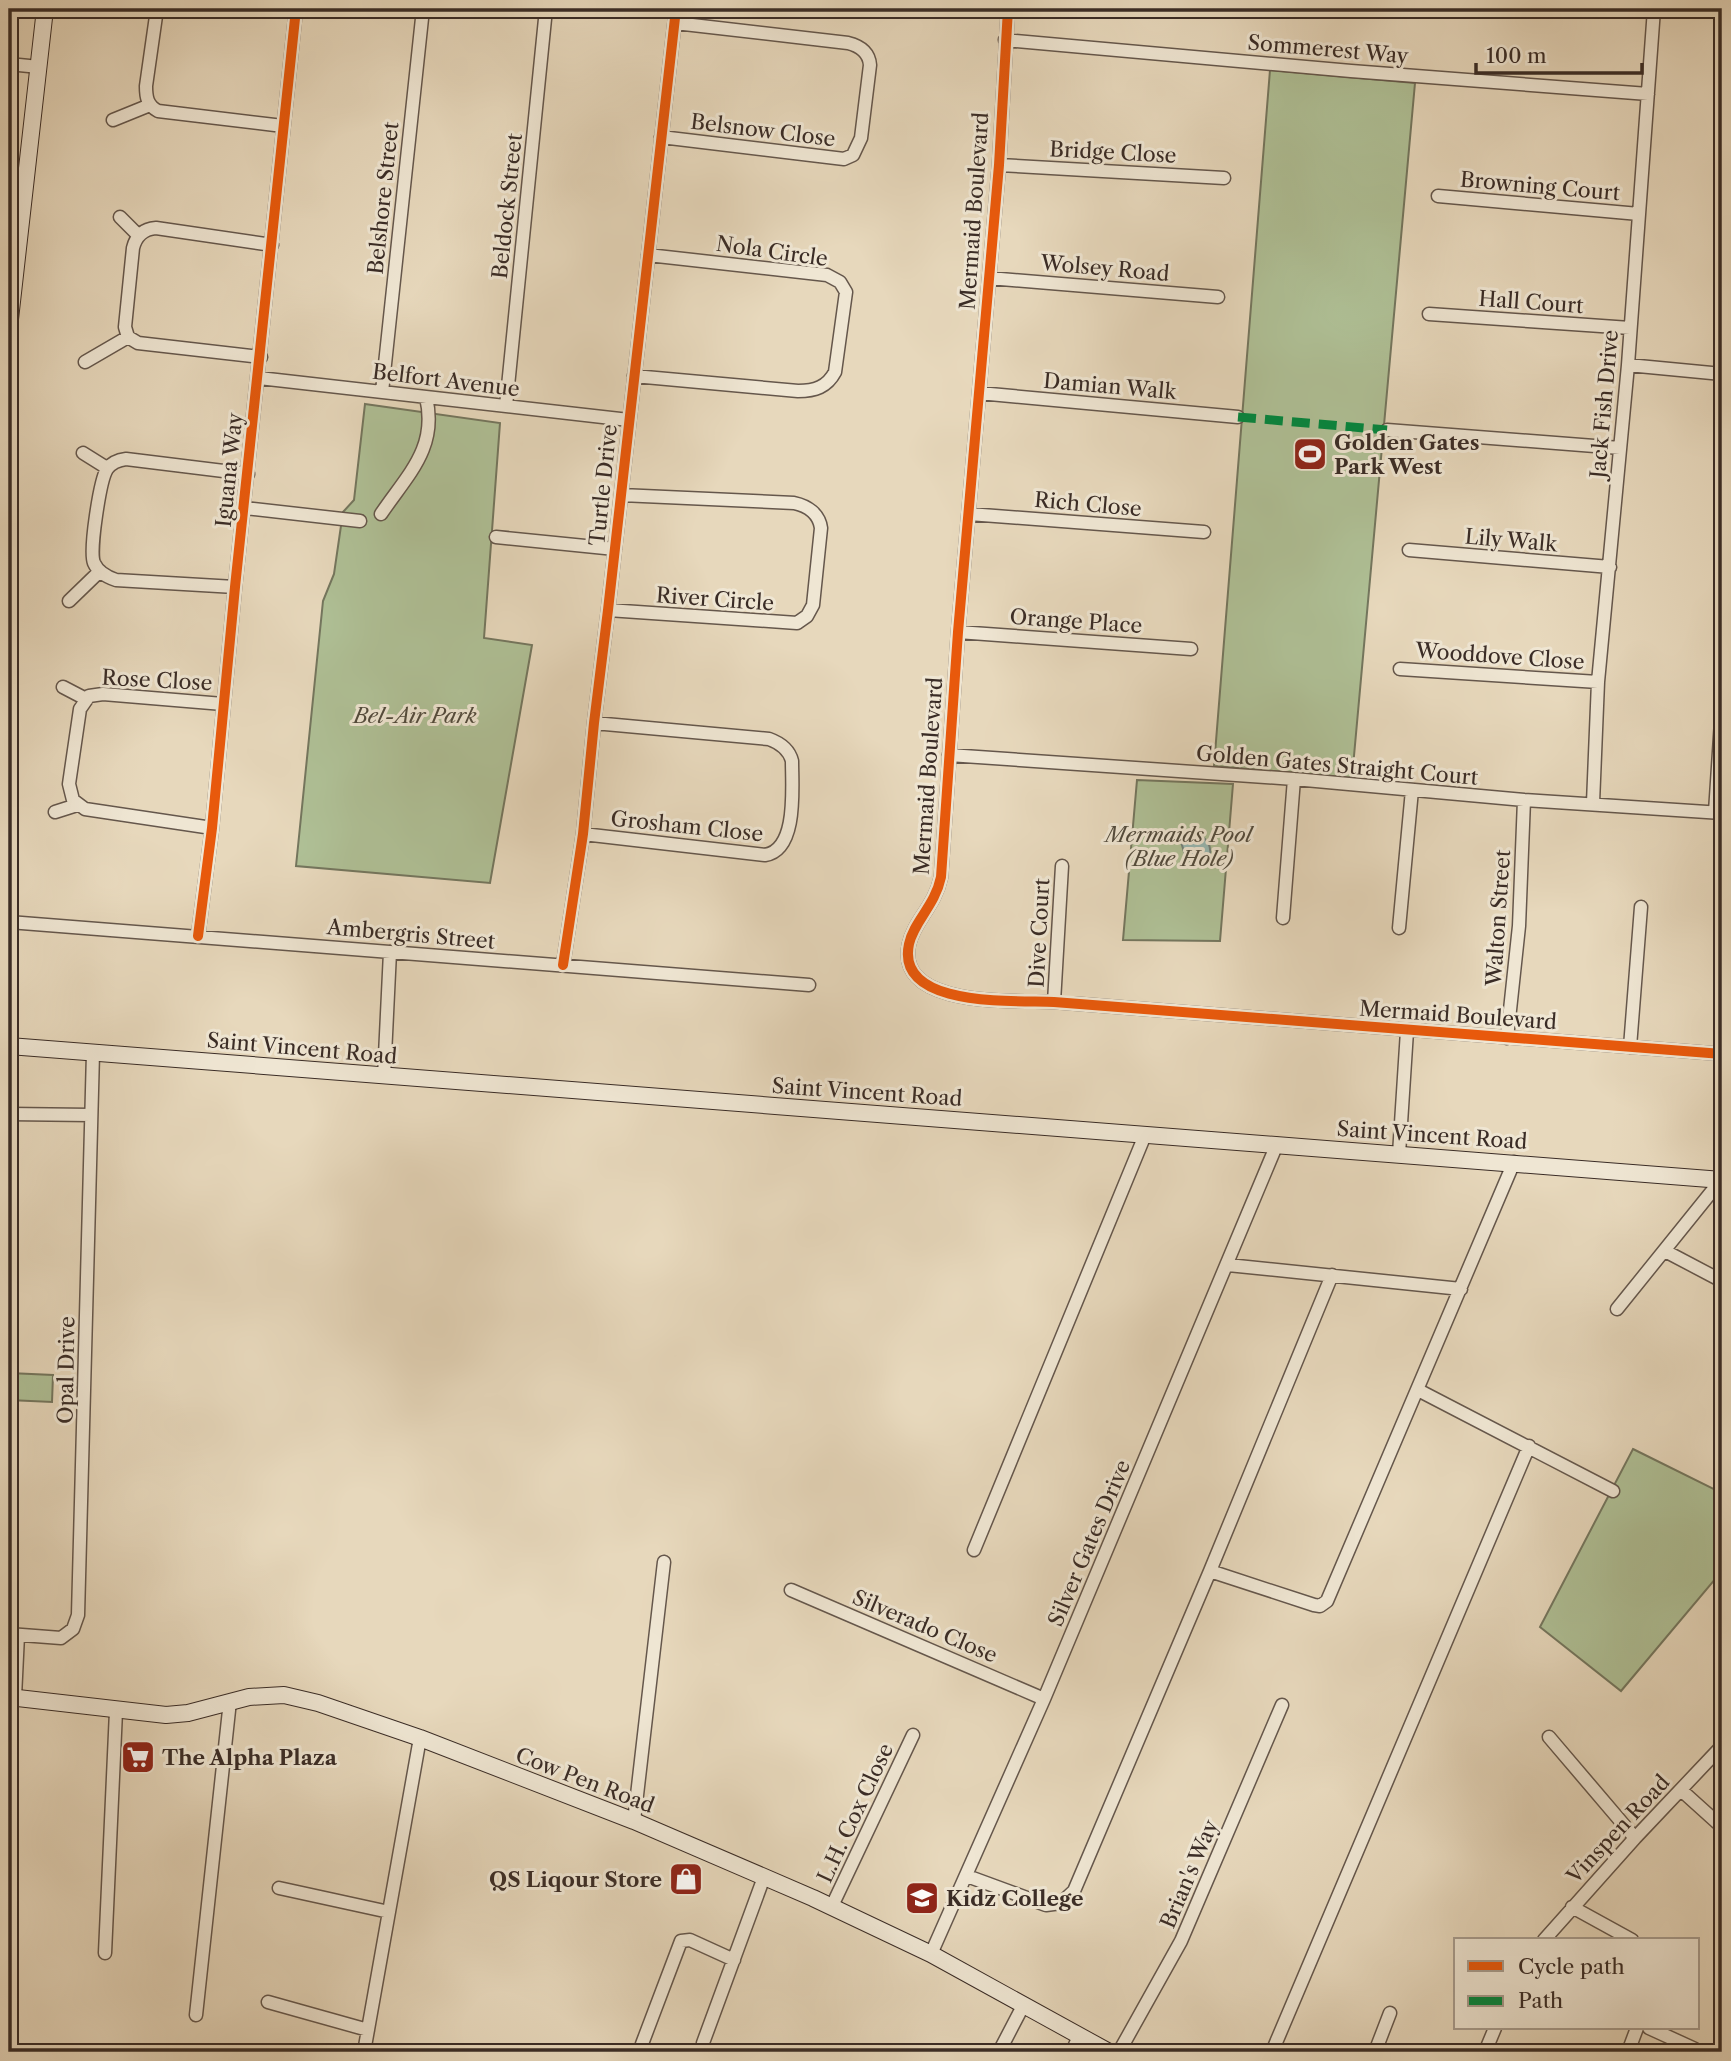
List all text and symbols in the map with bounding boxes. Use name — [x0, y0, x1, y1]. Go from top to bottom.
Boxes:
street label: Sommerest Way — [1247, 30, 1410, 69]
scale bar — [1476, 32, 1642, 76]
text: 100 m — [1486, 43, 1547, 68]
street label: Belsnow Close — [689, 109, 837, 151]
street label: Mermaid Boulevard — [955, 111, 993, 311]
street label: Belshore Street — [363, 120, 404, 276]
street label: Beldock Street — [487, 131, 527, 280]
street label: Bridge Close — [1049, 136, 1177, 168]
street label: Browning Court — [1459, 167, 1622, 205]
street label: Nola Circle — [715, 231, 829, 271]
street label: Wolsey Road — [1038, 250, 1171, 286]
street label: Hall Court — [1478, 286, 1585, 318]
street label: Jack Fish Drive — [1585, 329, 1623, 482]
street label: Belfort Avenue — [371, 359, 521, 401]
street label: Damian Walk — [1042, 368, 1179, 404]
street label: Iguana Way — [211, 411, 247, 528]
street label: Turtle Drive — [584, 423, 622, 547]
place label: Golden Gates Park West — [1334, 430, 1479, 479]
sports icon: Golden Gates Park West — [1291, 435, 1329, 473]
street label: Rich Close — [1033, 487, 1143, 521]
street label: Lily Walk — [1464, 524, 1559, 557]
street label: River Circle — [655, 582, 775, 616]
street label: Orange Place — [1009, 604, 1143, 638]
street label: Wooddove Close — [1414, 638, 1585, 674]
street label: Rose Close — [101, 665, 213, 695]
street label: Mermaid Boulevard — [909, 676, 947, 876]
park label: Bel-Air Park — [351, 703, 477, 728]
street label: Golden Gates Straight Court — [1195, 740, 1480, 790]
street label: Grosham Close — [610, 806, 764, 846]
park label: Mermaids Pool (Blue Hole) — [1103, 822, 1255, 871]
street label: Walton Street — [1481, 848, 1515, 988]
street label: Dive Court — [1024, 877, 1054, 988]
street label: Ambergris Street — [325, 914, 497, 954]
street label: Mermaid Boulevard — [1358, 996, 1558, 1034]
street label: Saint Vincent Road — [206, 1027, 398, 1069]
street label: Saint Vincent Road — [771, 1073, 963, 1111]
street label: Saint Vincent Road — [1336, 1116, 1528, 1154]
street label: Opal Drive — [53, 1316, 79, 1424]
street label: Silver Gates Drive — [1043, 1456, 1135, 1630]
street label: Silverado Close — [849, 1584, 1001, 1668]
supermarket icon: The Alpha Plaza — [119, 1738, 157, 1776]
street label: L.H. Cox Close — [812, 1739, 898, 1887]
street label: Cow Pen Road — [512, 1742, 658, 1818]
place label: The Alpha Plaza — [162, 1745, 338, 1770]
street label: Vinspen Road — [1561, 1769, 1675, 1889]
street label: Brian's Way — [1155, 1816, 1223, 1932]
shop icon: QS Liqour Store — [667, 1860, 705, 1898]
place label: QS Liqour Store — [489, 1867, 662, 1892]
school or university icon: Kidz College — [903, 1879, 941, 1917]
place label: Kidz College — [946, 1886, 1084, 1911]
legend — [1454, 1938, 1700, 2030]
text: Cycle path — [1518, 1954, 1625, 1979]
text: Path — [1518, 1988, 1563, 2013]

